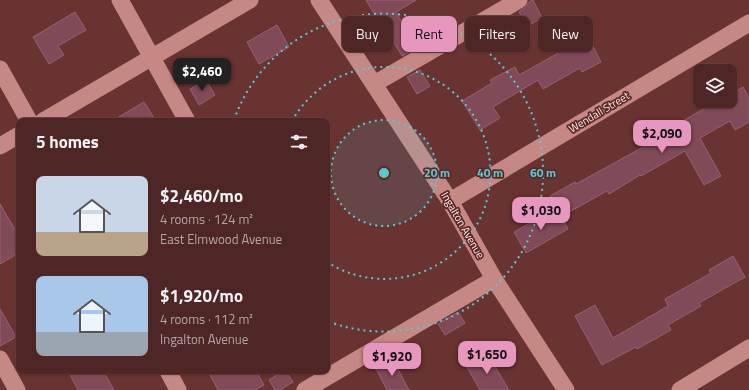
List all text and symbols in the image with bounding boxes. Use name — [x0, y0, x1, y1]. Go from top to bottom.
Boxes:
chip: Buy — [342, 16, 393, 52]
chip: Rent — [401, 16, 457, 52]
chip: Filters — [465, 16, 530, 52]
chip: New — [538, 16, 593, 52]
pin: $2,460 — [169, 58, 235, 92]
text: $2,460 — [182, 61, 222, 81]
map controls — [693, 64, 737, 108]
button: layers — [693, 64, 737, 108]
street label: Wendall Street — [566, 88, 632, 136]
pin: $2,090 — [629, 120, 695, 154]
text: $2,090 — [642, 123, 682, 143]
text: 5 homes — [36, 129, 99, 155]
icon: filters — [288, 131, 310, 153]
text: 20 m — [424, 163, 450, 182]
text: 40 m — [477, 163, 503, 182]
text: 60 m — [530, 163, 556, 182]
centre of rings — [377, 166, 391, 180]
text: $2,460/mo — [160, 183, 243, 209]
street label: Ingalton Avenue — [437, 189, 489, 262]
icon: home — [68, 192, 116, 240]
pin: $1,030 — [508, 197, 574, 231]
text: $1,030 — [521, 200, 561, 220]
text: 4 rooms · 124 m² — [160, 209, 253, 229]
text: East Elmwood Avenue — [160, 229, 282, 249]
text: $1,920/mo — [160, 283, 243, 309]
icon: home — [68, 292, 116, 340]
text: 4 rooms · 112 m² — [160, 309, 253, 329]
text: Ingalton Avenue — [160, 329, 248, 349]
pin: $1,650 — [454, 341, 520, 375]
pin: $1,920 — [359, 343, 425, 377]
text: $1,650 — [467, 344, 507, 364]
text: $1,920 — [372, 346, 412, 366]

